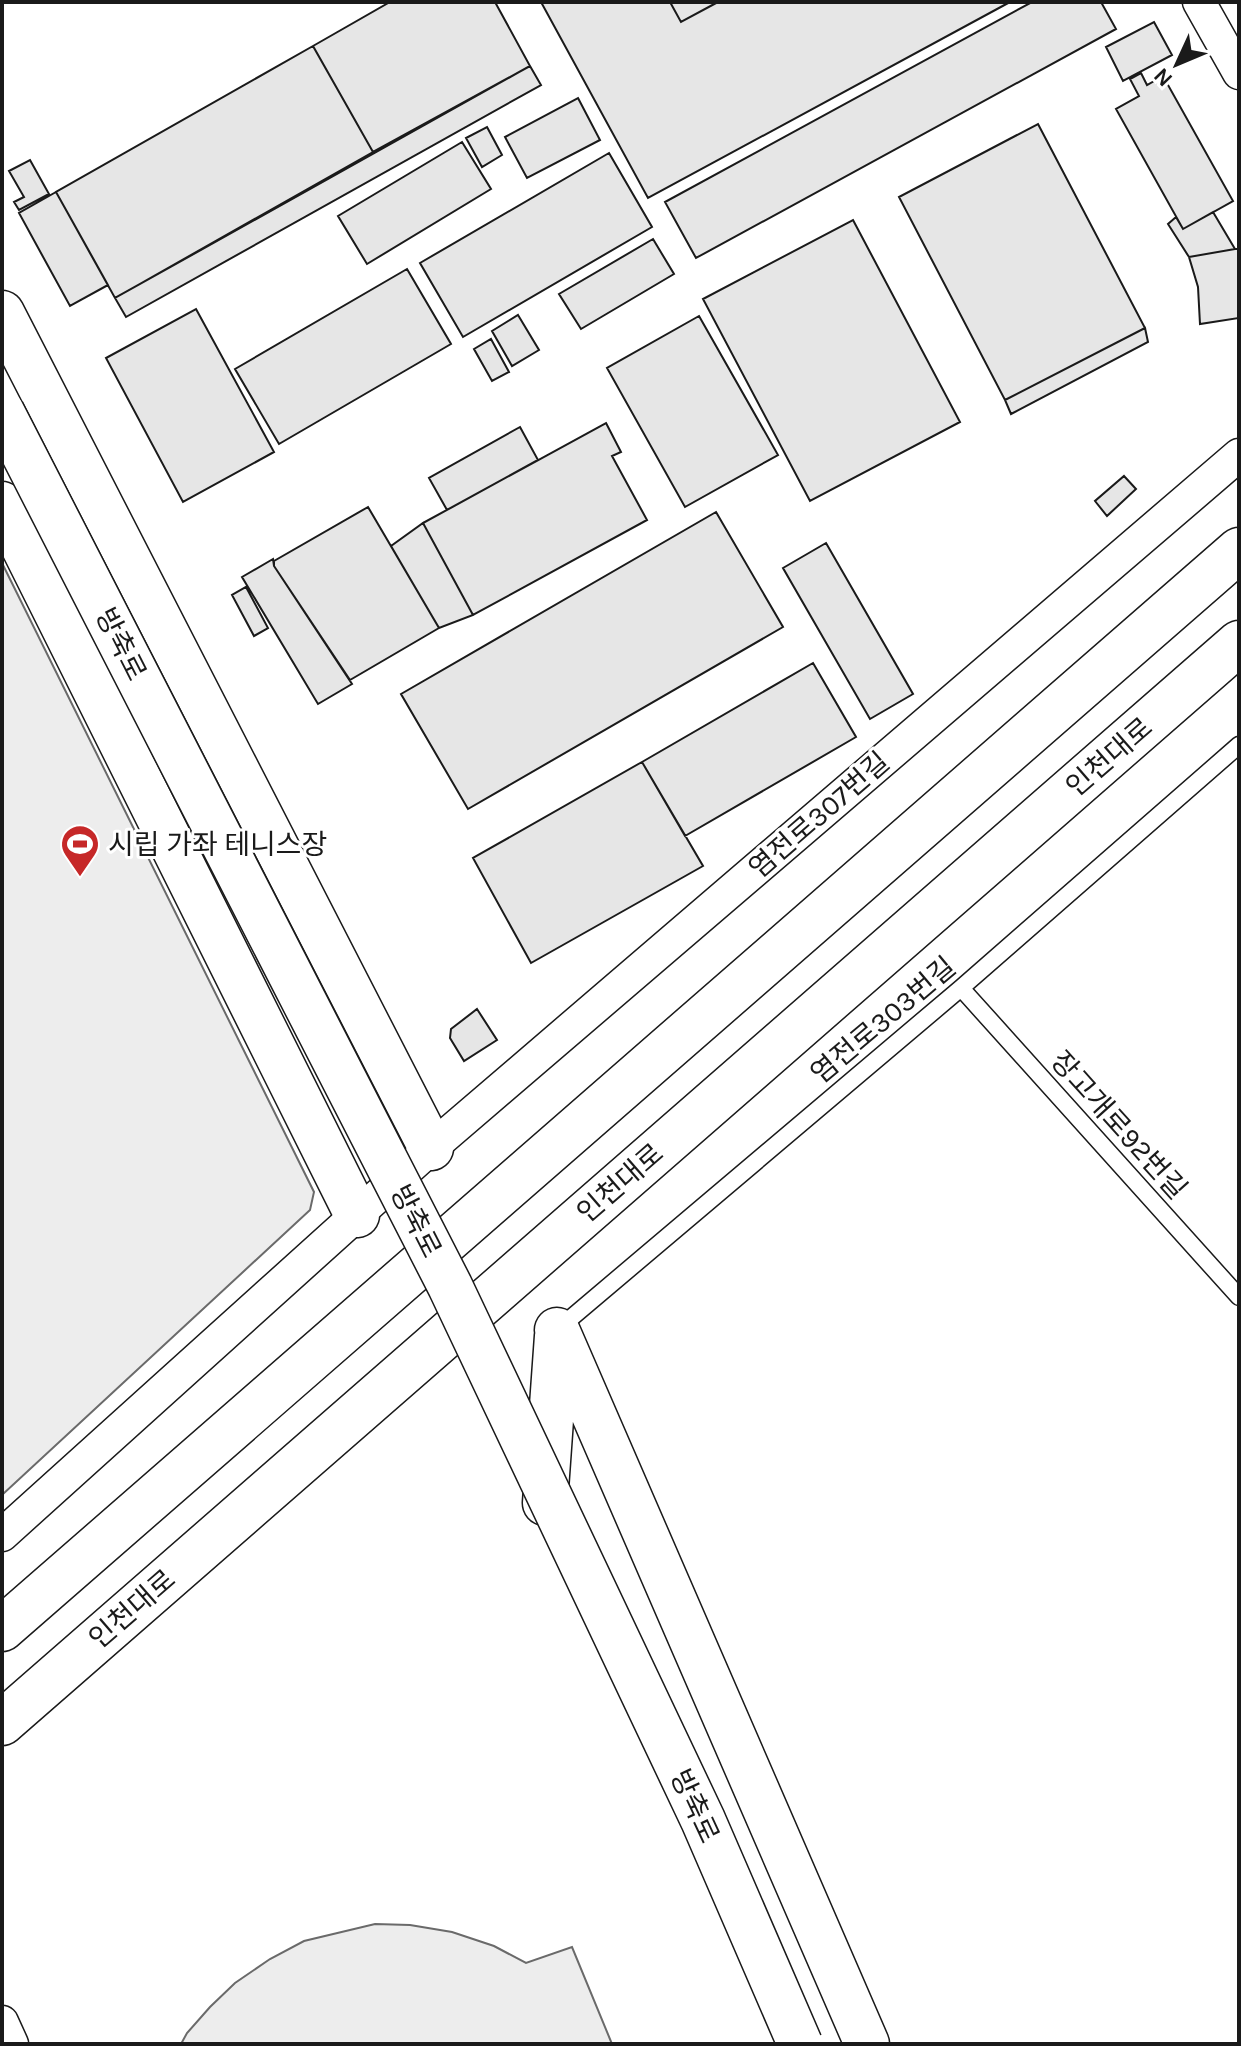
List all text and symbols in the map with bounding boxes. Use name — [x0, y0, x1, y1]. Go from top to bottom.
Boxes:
north arrow — [1137, 24, 1217, 104]
text: N — [1148, 62, 1178, 92]
street label: 방축로 — [89, 602, 153, 686]
street label: 인천대로 — [1059, 711, 1159, 803]
street label: 염전로307번길 — [742, 745, 896, 885]
sports icon: 시립 가좌 테니스장 — [59, 823, 101, 878]
place label: 시립 가좌 테니스장 — [108, 828, 327, 861]
street label: 염전로303번길 — [804, 950, 962, 1090]
street label: 장고개로92번길 — [1044, 1044, 1194, 1206]
street label: 인천대로 — [570, 1137, 670, 1229]
street label: 방축로 — [384, 1179, 448, 1263]
street label: 인천대로 — [82, 1563, 182, 1655]
street label: 방축로 — [664, 1764, 726, 1848]

